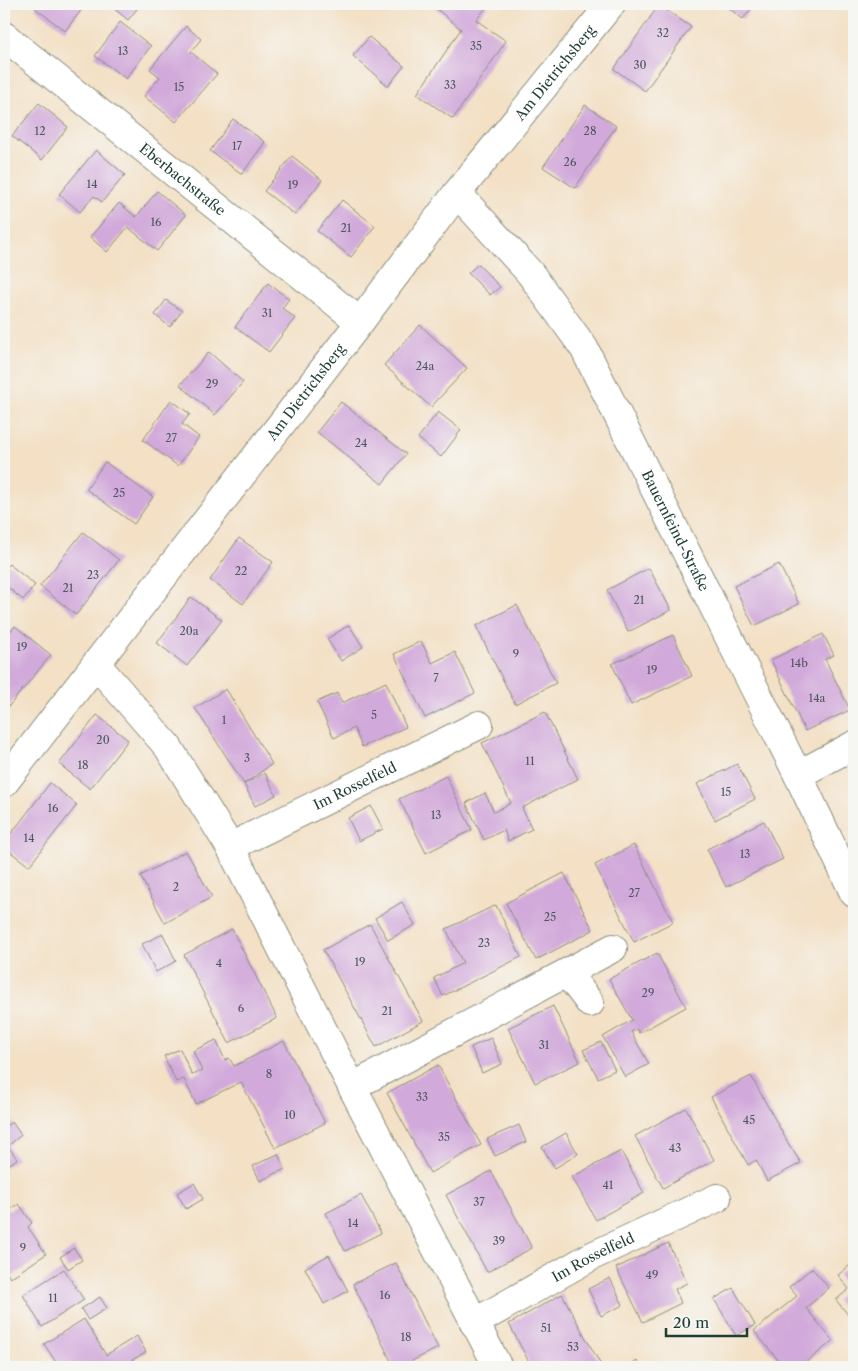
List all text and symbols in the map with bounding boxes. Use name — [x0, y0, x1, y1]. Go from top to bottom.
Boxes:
street label: Am Dietrichsberg — [510, 21, 599, 125]
house number: 32 — [657, 26, 669, 40]
house number: 35 — [470, 39, 482, 53]
house number: 13 — [118, 44, 128, 58]
house number: 30 — [633, 58, 647, 72]
house number: 33 — [444, 78, 456, 92]
house number: 15 — [174, 80, 184, 94]
house number: 12 — [35, 124, 45, 138]
house number: 28 — [584, 124, 596, 138]
street label: Eberbachstraße — [136, 139, 229, 220]
house number: 17 — [232, 139, 243, 153]
house number: 26 — [564, 155, 577, 169]
house number: 14 — [87, 177, 97, 191]
house number: 19 — [287, 178, 299, 192]
house number: 16 — [150, 215, 162, 229]
house number: 21 — [341, 221, 352, 235]
house number: 31 — [262, 306, 273, 320]
street label: Am Dietrichsberg — [262, 340, 349, 445]
house number: 24a — [416, 359, 434, 373]
house number: 29 — [206, 377, 218, 391]
house number: 27 — [165, 431, 177, 445]
house number: 24 — [355, 436, 367, 450]
street label: Bauernfeind-Straße — [638, 467, 713, 594]
house number: 25 — [113, 486, 125, 500]
house number: 22 — [235, 564, 247, 578]
house number: 23 — [87, 568, 99, 582]
house number: 21 — [63, 581, 74, 595]
house number: 21 — [634, 593, 645, 607]
house number: 20a — [179, 624, 199, 638]
house number: 19 — [16, 640, 28, 654]
house number: 9 — [513, 647, 519, 661]
house number: 14b — [790, 656, 808, 670]
house number: 19 — [646, 663, 658, 677]
house number: 7 — [433, 671, 439, 685]
house number: 14a — [809, 691, 826, 705]
house number: 5 — [371, 708, 377, 722]
house number: 1 — [222, 713, 227, 727]
house number: 20 — [96, 733, 110, 747]
house number: 3 — [244, 751, 250, 765]
house number: 11 — [525, 754, 535, 768]
house number: 18 — [77, 758, 89, 772]
street label: Im Rosselfeld — [310, 758, 400, 814]
house number: 15 — [721, 785, 731, 799]
house number: 16 — [47, 801, 59, 815]
house number: 13 — [431, 808, 441, 822]
house number: 14 — [24, 831, 34, 845]
house number: 13 — [740, 847, 750, 861]
house number: 2 — [173, 880, 179, 894]
house number: 27 — [628, 886, 640, 900]
house number: 25 — [544, 910, 556, 924]
house number: 23 — [478, 936, 490, 950]
house number: 19 — [354, 955, 366, 969]
house number: 4 — [216, 956, 222, 970]
house number: 29 — [642, 986, 654, 1000]
house number: 6 — [238, 1001, 245, 1015]
house number: 21 — [382, 1004, 393, 1018]
house number: 31 — [539, 1038, 550, 1052]
house number: 8 — [266, 1067, 272, 1081]
house number: 33 — [416, 1090, 428, 1104]
house number: 10 — [284, 1108, 296, 1122]
house number: 45 — [743, 1113, 755, 1127]
house number: 35 — [438, 1130, 450, 1144]
house number: 43 — [669, 1141, 681, 1155]
house number: 41 — [603, 1178, 614, 1192]
house number: 37 — [473, 1195, 485, 1209]
house number: 14 — [348, 1216, 358, 1230]
street label: Im Rosselfeld — [549, 1228, 638, 1286]
house number: 39 — [493, 1234, 505, 1248]
house number: 9 — [20, 1241, 26, 1255]
house number: 49 — [646, 1268, 658, 1282]
house number: 16 — [379, 1288, 391, 1302]
house number: 11 — [48, 1291, 58, 1305]
scale bar — [666, 1306, 747, 1338]
text: 20 m — [673, 1313, 709, 1332]
house number: 51 — [541, 1321, 552, 1335]
house number: 18 — [400, 1330, 412, 1344]
house number: 53 — [567, 1340, 579, 1354]

